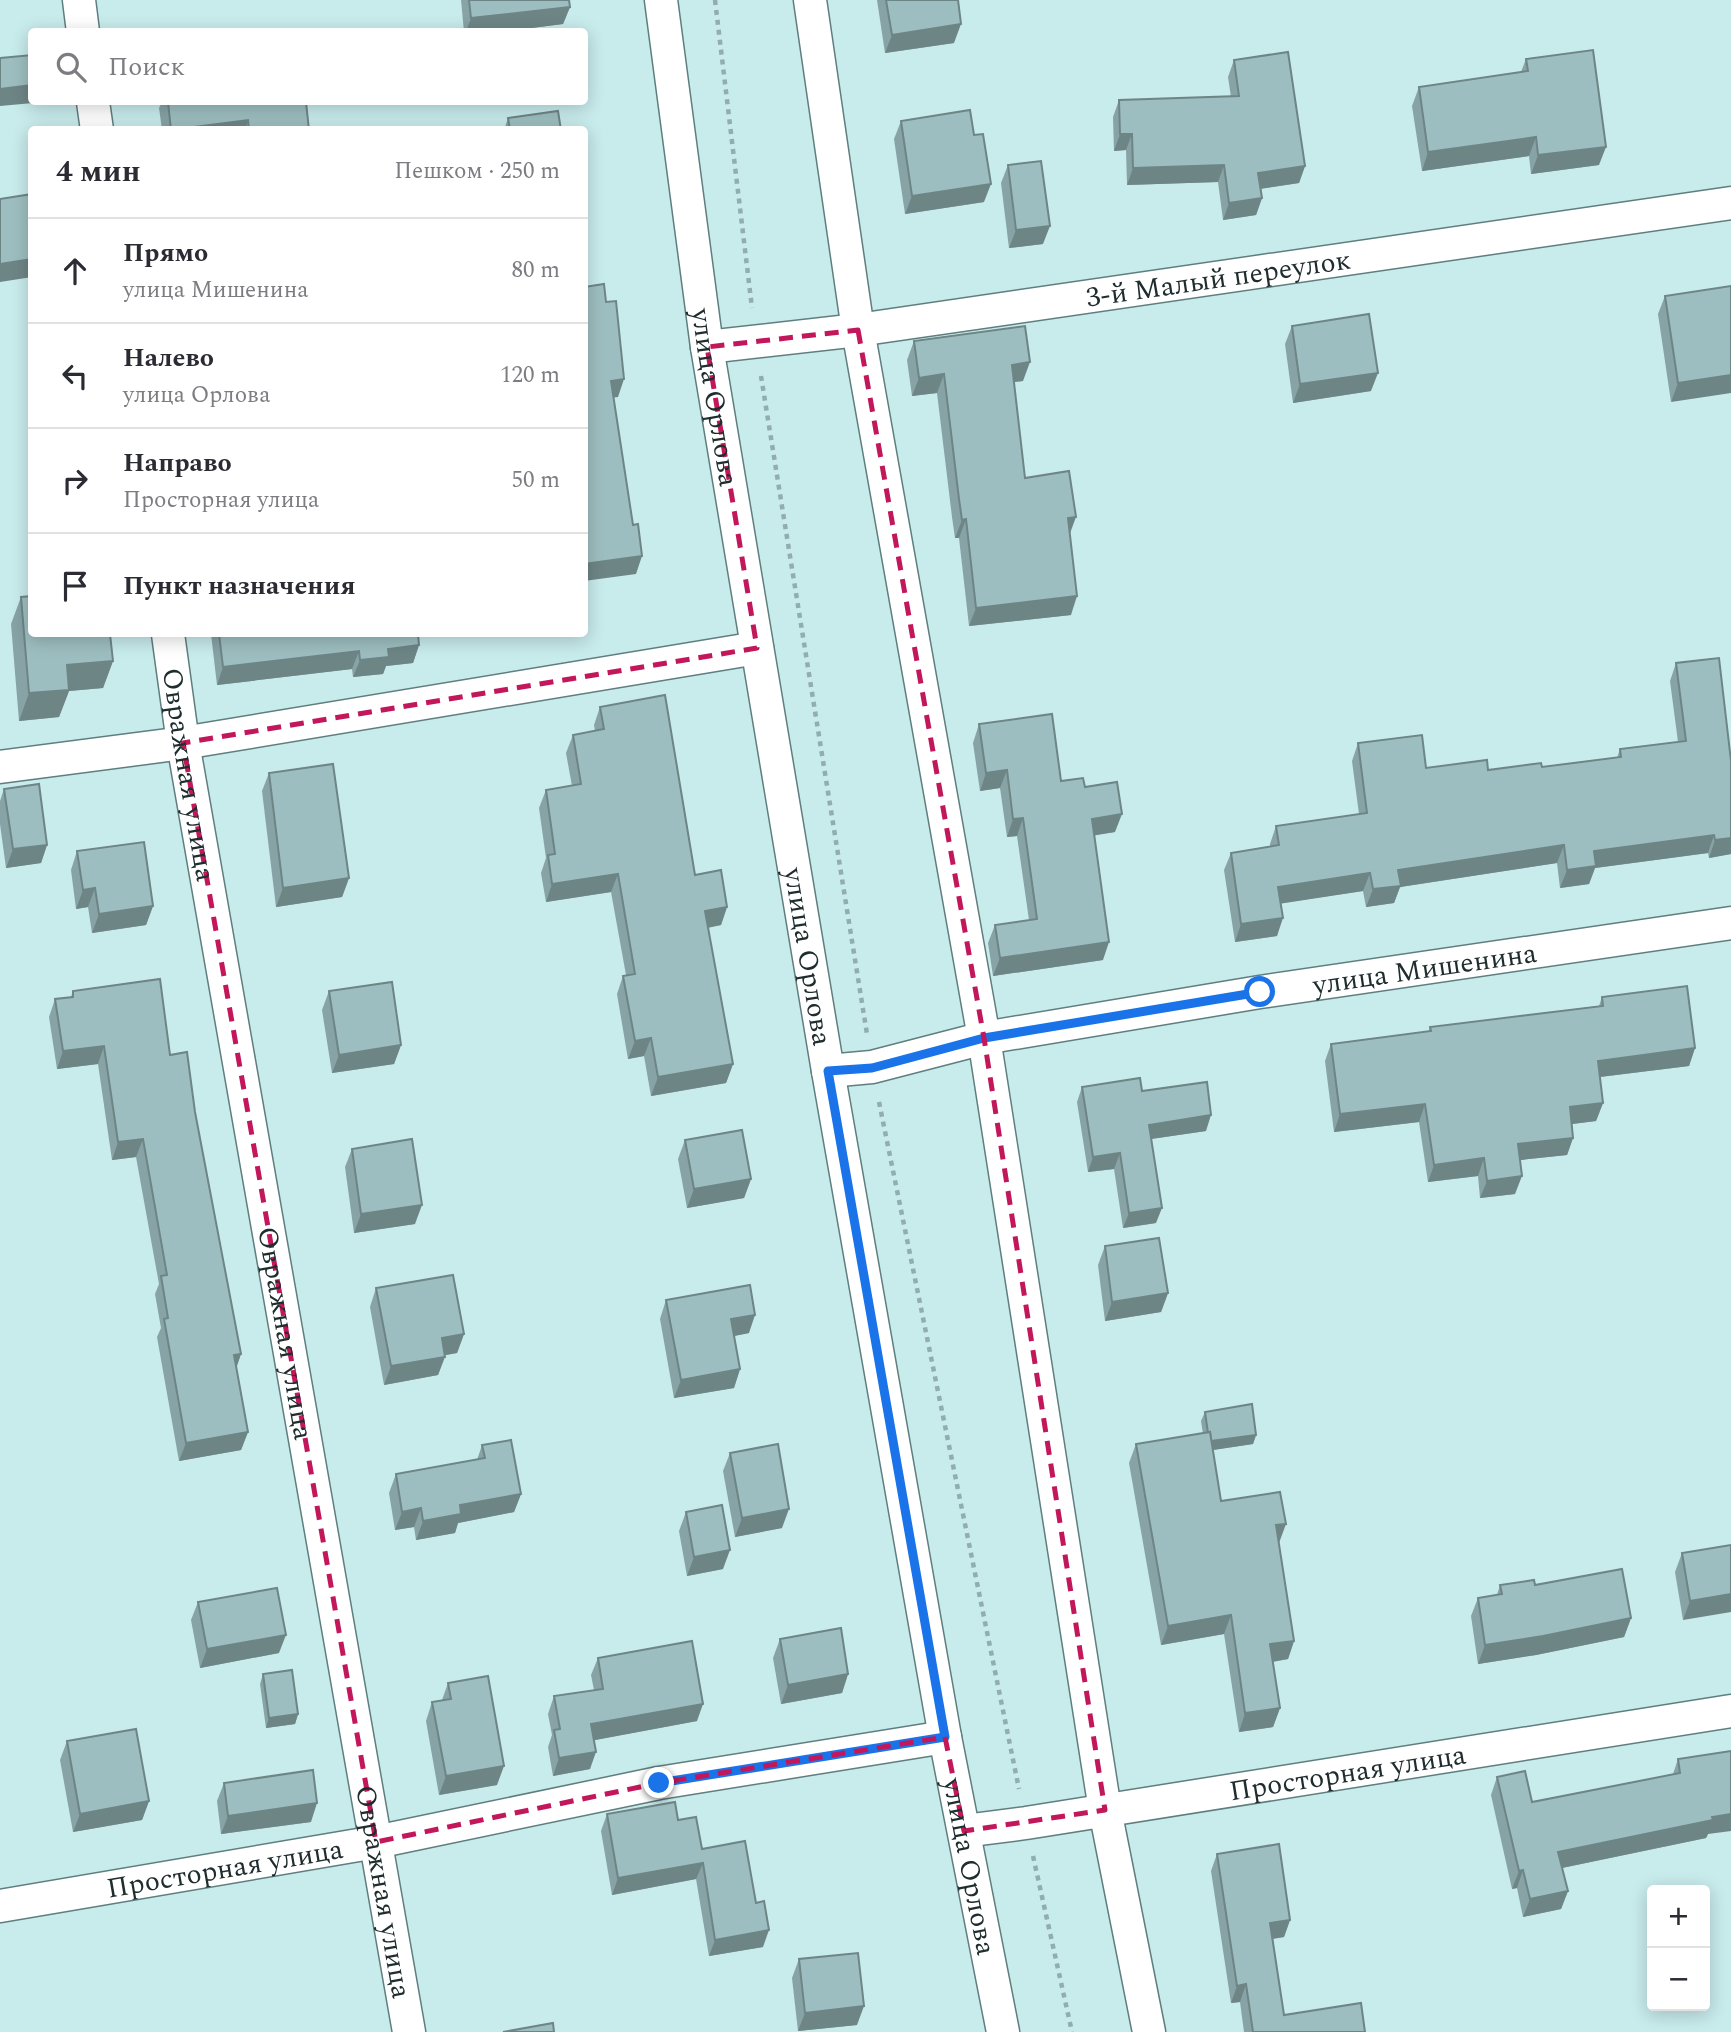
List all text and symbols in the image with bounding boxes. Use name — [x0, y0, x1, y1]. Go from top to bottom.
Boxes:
search box — [28, 28, 588, 105]
text: Поиск — [108, 47, 185, 87]
icon: search — [52, 48, 90, 86]
text: 4 мин — [56, 149, 141, 195]
text: Пешком · 250 m — [394, 154, 560, 189]
text: Прямо — [123, 233, 208, 273]
street label: 3-й Малый переулок — [1083, 239, 1354, 320]
icon: ahead — [56, 252, 94, 290]
text: 80 m — [511, 253, 560, 288]
text: улица Мишенина — [123, 273, 309, 308]
street label: улица Орлова — [679, 305, 750, 490]
text: Налево — [123, 338, 214, 378]
icon: left — [56, 357, 94, 395]
text: 120 m — [500, 358, 560, 393]
text: улица Орлова — [123, 378, 271, 413]
text: Направо — [123, 443, 232, 483]
icon: right — [56, 462, 94, 500]
text: 50 m — [511, 463, 560, 498]
text: Просторная улица — [123, 483, 319, 518]
text: Пункт назначения — [123, 566, 356, 606]
icon: arrive — [56, 567, 94, 605]
street label: Овражная улица — [150, 665, 227, 885]
street label: улица Орлова — [771, 864, 843, 1049]
street label: улица Мишенина — [1309, 932, 1540, 1007]
route start — [1244, 976, 1275, 1007]
street label: Овражная улица — [245, 1223, 325, 1444]
street label: Просторная улица — [1226, 1733, 1469, 1813]
route end — [643, 1767, 674, 1798]
street label: улица Орлова — [930, 1773, 1007, 1959]
street label: Овражная улица — [343, 1782, 423, 2002]
street label: Просторная улица — [104, 1828, 347, 1910]
map controls — [1647, 1885, 1710, 2011]
button: + — [1647, 1885, 1710, 1948]
button: − — [1647, 1948, 1710, 2011]

